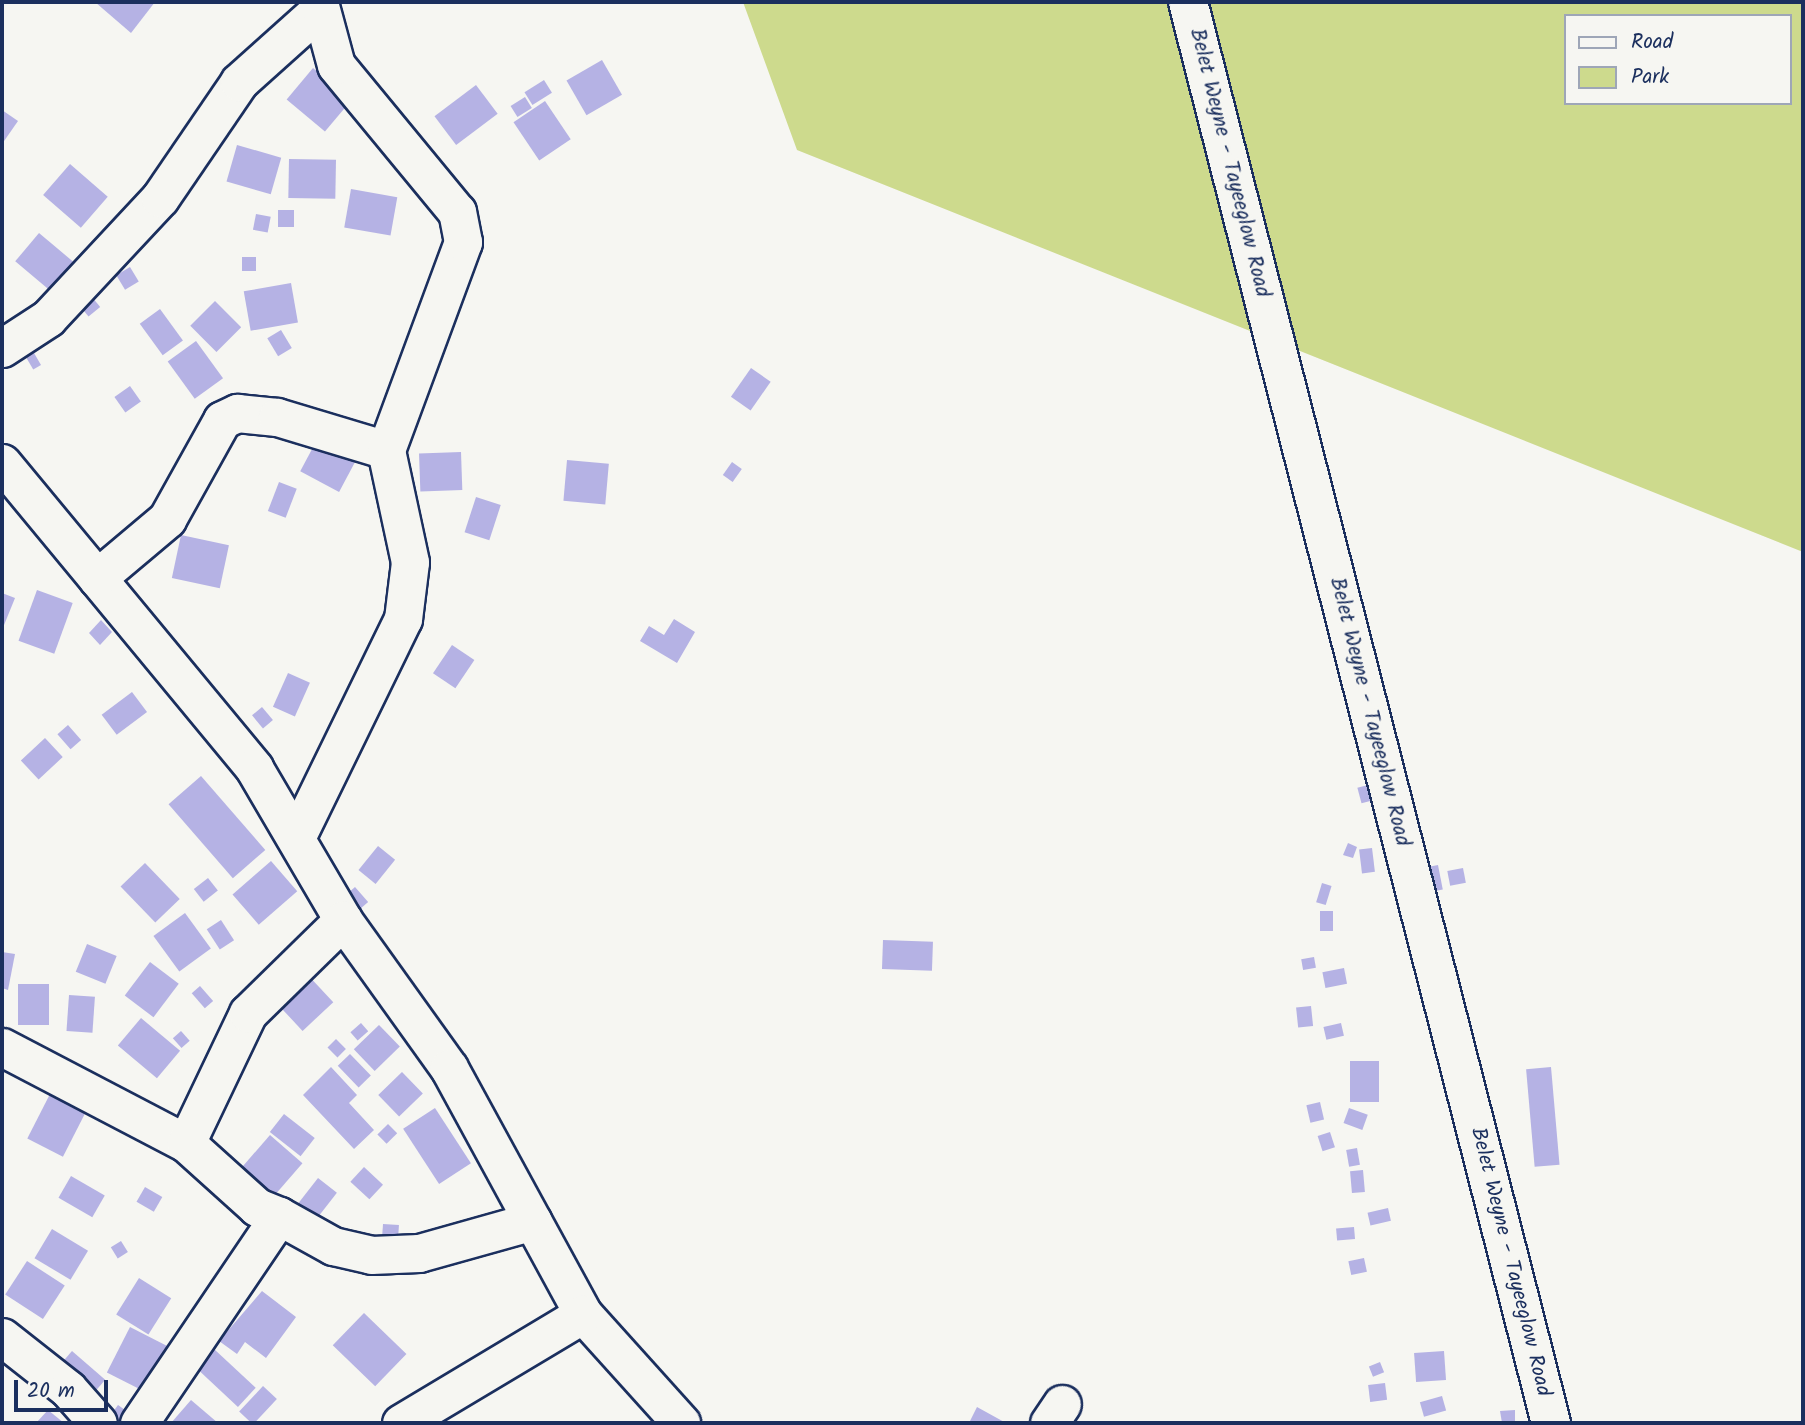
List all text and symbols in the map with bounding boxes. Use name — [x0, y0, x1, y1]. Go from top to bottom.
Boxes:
legend — [1563, 14, 1791, 105]
street label: Belet Weyne - Tayeeglow Road — [1183, 26, 1275, 300]
text: Road — [1631, 26, 1673, 59]
text: Park — [1631, 61, 1669, 94]
street label: Belet Weyne - Tayeeglow Road — [1323, 575, 1415, 849]
street label: Belet Weyne - Tayeeglow Road — [1464, 1125, 1556, 1399]
scale bar — [18, 1366, 112, 1410]
text: 20 m — [27, 1375, 75, 1408]

